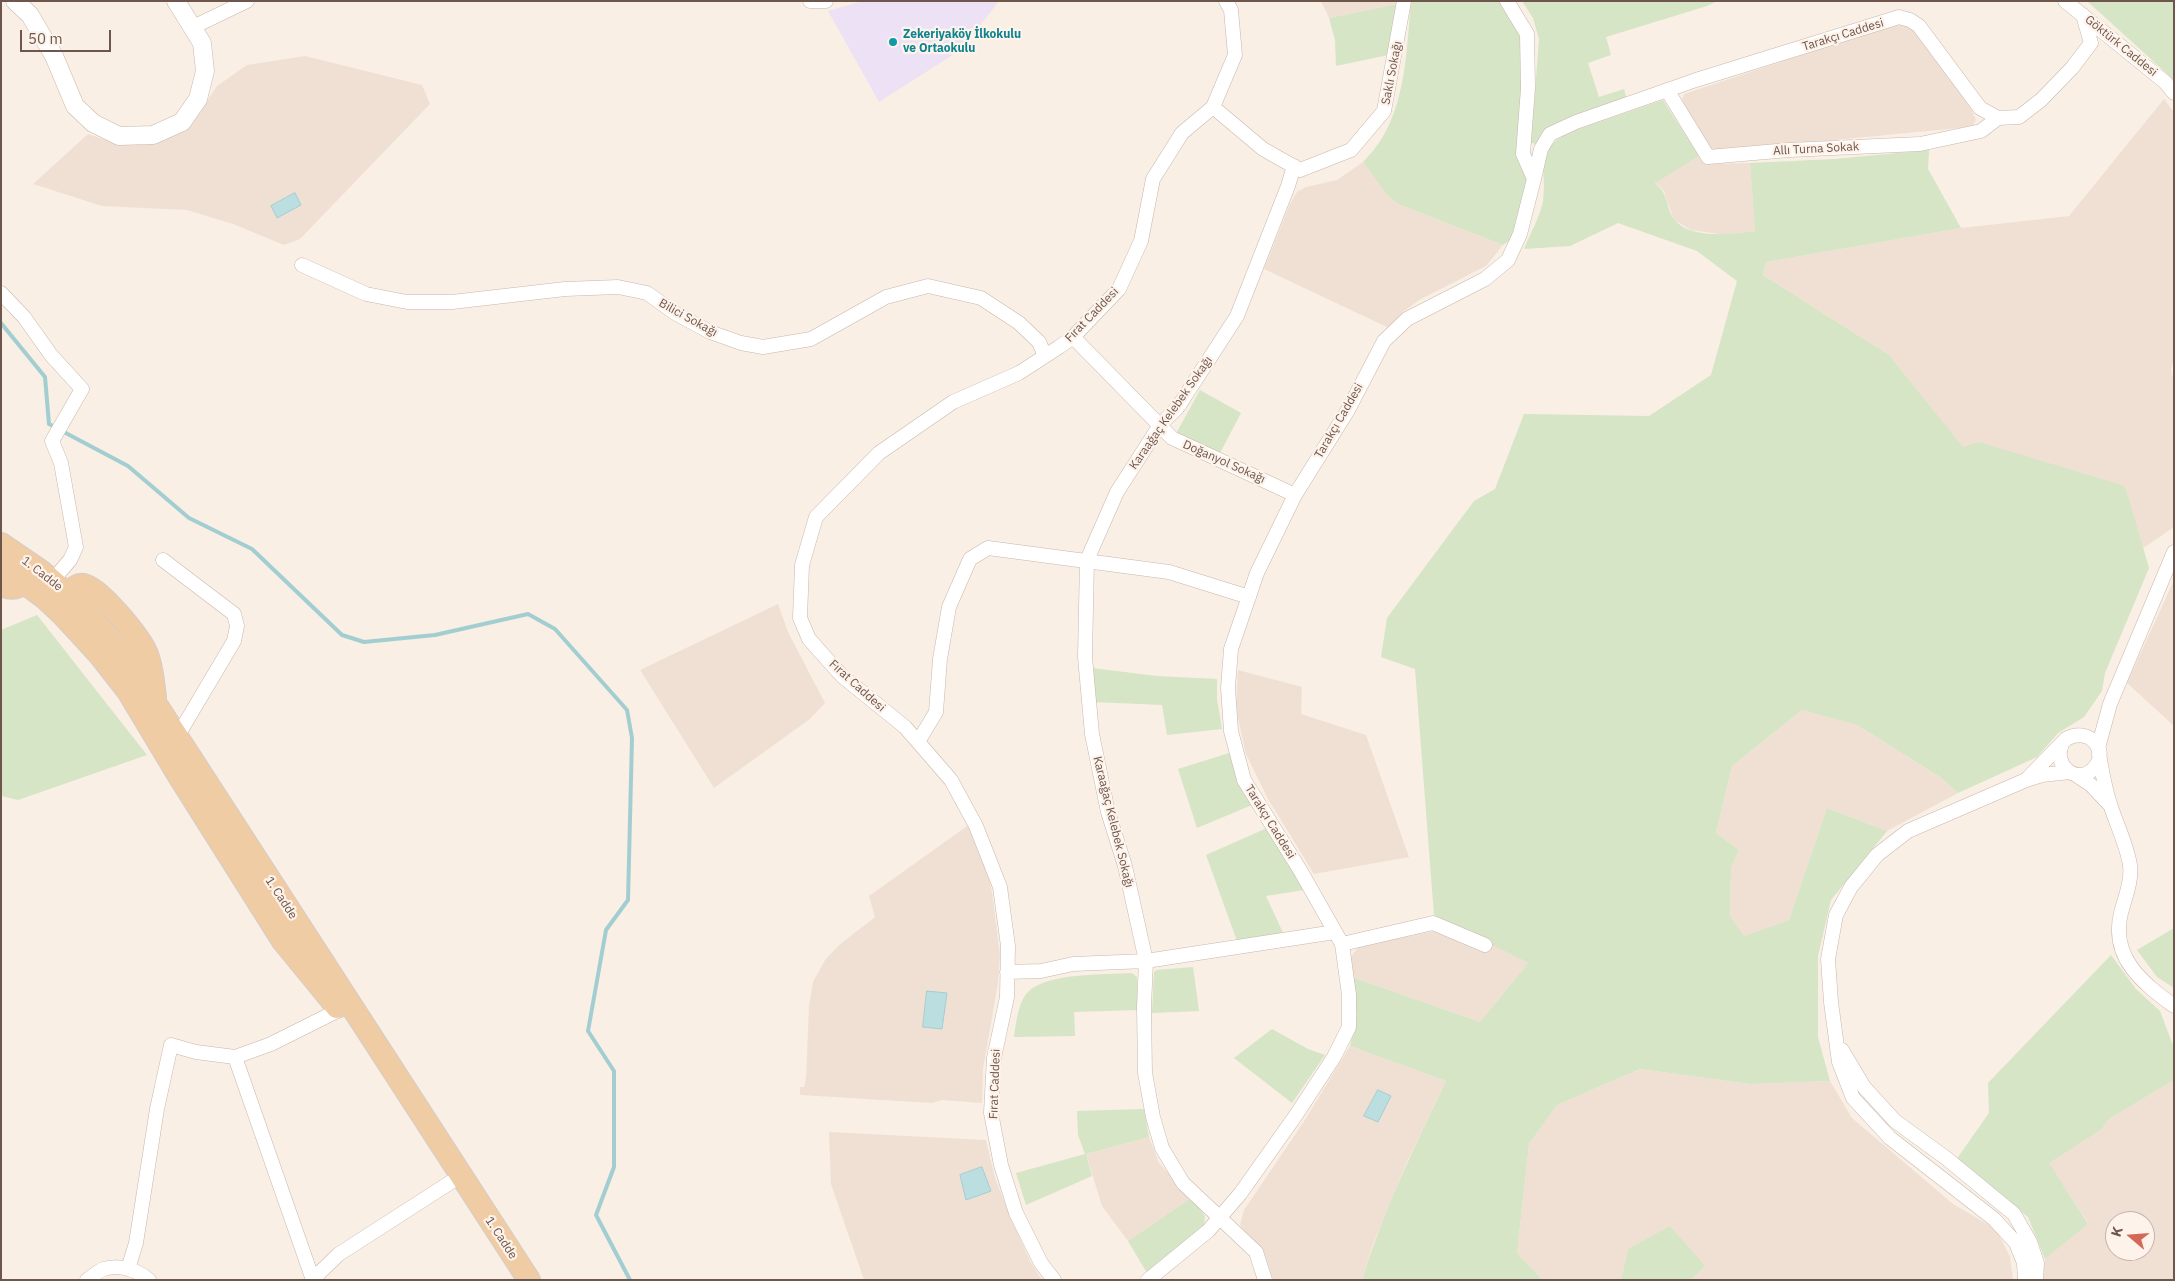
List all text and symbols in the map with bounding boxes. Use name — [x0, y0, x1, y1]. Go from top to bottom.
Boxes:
street label: Göktürk Caddesi — [2082, 12, 2160, 80]
street label: Tarakçı Caddesi — [1801, 16, 1885, 54]
scale bar — [22, 20, 114, 52]
place label: Zekeriyaköy İlkokulu ve Ortaokulu — [903, 28, 1021, 56]
text: 50 m — [28, 29, 63, 48]
marker: Zekeriyaköy İlkokulu ve Ortaokulu — [887, 36, 899, 48]
street label: Saklı Sokağı — [1379, 40, 1405, 106]
street label: Allı Turna Sokak — [1773, 140, 1859, 158]
street label: Fırat Caddesi — [1062, 285, 1122, 345]
street label: Bilici Sokağı — [656, 296, 720, 340]
street label: Karaağaç Kelebek Sokağı — [1126, 354, 1216, 472]
street label: Tarakçı Caddesi — [1312, 381, 1366, 461]
street label: Doğanyol Sokağı — [1181, 437, 1267, 487]
street label: 1. Cadde — [19, 554, 65, 594]
street label: Fırat Caddesi — [826, 657, 888, 715]
street label: Karaağaç Kelebek Sokağı — [1090, 755, 1136, 889]
street label: Tarakçı Caddesi — [1242, 782, 1298, 862]
street label: 1. Cadde — [262, 874, 300, 922]
street label: Fırat Caddesi — [987, 1049, 1003, 1119]
north arrow — [2105, 1211, 2155, 1261]
street label: 1. Cadde — [482, 1214, 520, 1262]
text: K — [2107, 1224, 2127, 1239]

